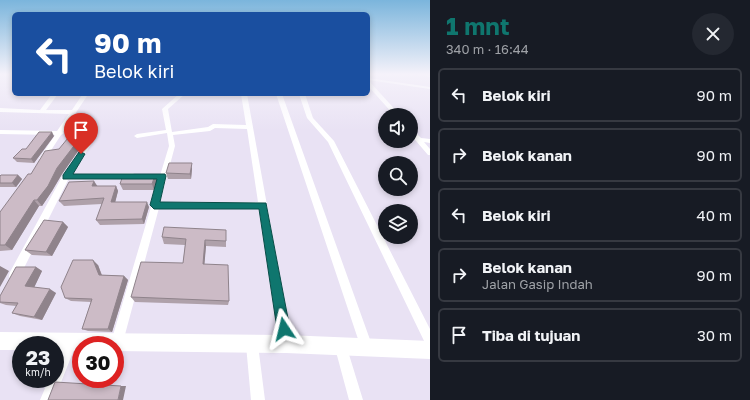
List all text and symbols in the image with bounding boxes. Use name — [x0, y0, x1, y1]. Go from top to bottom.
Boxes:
text: 1 mnt — [446, 11, 509, 40]
button: close — [692, 13, 734, 55]
text: 90 m — [94, 26, 161, 59]
icon: left — [28, 28, 80, 80]
text: 340 m · 16:44 — [446, 41, 529, 57]
text: Belok kiri — [94, 60, 174, 82]
icon: left — [448, 84, 470, 106]
text: Belok kiri — [482, 86, 551, 104]
text: 90 m — [697, 86, 732, 104]
map controls — [378, 108, 418, 244]
button: sound — [378, 108, 418, 148]
pin — [64, 113, 98, 154]
icon: arrive — [70, 119, 92, 141]
icon: right — [448, 144, 470, 166]
text: Belok kanan — [482, 146, 572, 164]
text: 90 m — [697, 146, 732, 164]
button: search — [378, 156, 418, 196]
button: layers — [378, 204, 418, 244]
icon: left — [448, 204, 470, 226]
text: Belok kiri — [482, 206, 551, 224]
text: 40 m — [697, 206, 732, 224]
text: Belok kanan — [482, 258, 572, 276]
icon: right — [448, 264, 470, 286]
text: 90 m — [697, 266, 732, 284]
text: Jalan Gasip Indah — [482, 276, 593, 292]
position arrow — [263, 308, 305, 350]
icon: arrive — [448, 324, 470, 346]
text: Tiba di tujuan — [482, 326, 580, 344]
text: 30 m — [697, 326, 732, 344]
speed limit sign: 30 — [72, 336, 124, 388]
text: 23 — [26, 345, 50, 369]
text: km/h — [25, 366, 51, 378]

